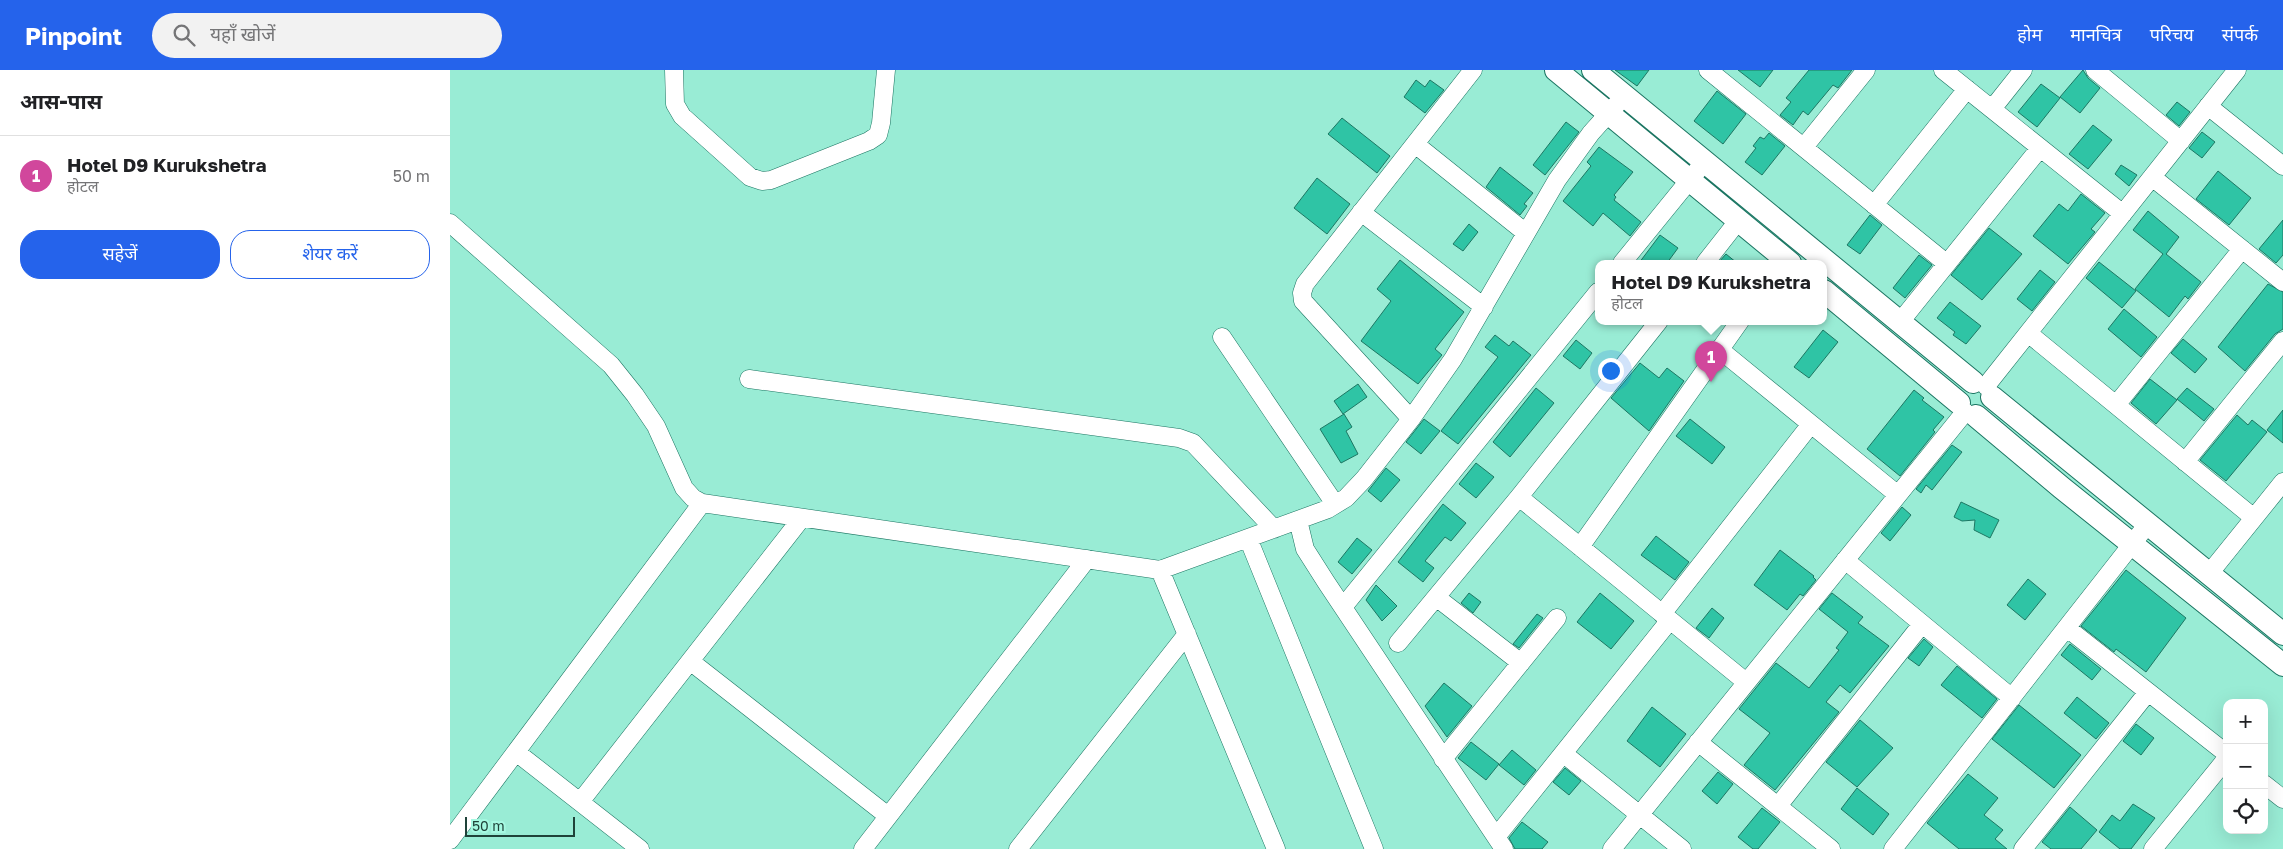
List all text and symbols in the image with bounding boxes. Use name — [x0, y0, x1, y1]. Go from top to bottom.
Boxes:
search box — [152, 13, 502, 58]
text: Pinpoint — [25, 21, 122, 50]
icon: search — [170, 21, 198, 49]
text: यहाँ खोजें — [210, 22, 275, 45]
text: होम — [2017, 23, 2042, 45]
text: मानचित्र — [2070, 23, 2122, 45]
text: परिचय — [2150, 23, 2194, 45]
text: संपर्क — [2222, 23, 2258, 45]
text: आस-पास — [20, 88, 102, 114]
text: Hotel D9 Kurukshetra — [67, 153, 267, 176]
text: 1 — [32, 166, 40, 186]
text: 50 m — [393, 166, 430, 186]
text: होटल — [67, 176, 99, 196]
button: सहेजें — [20, 230, 220, 279]
button: शेयर करें — [230, 230, 430, 279]
popup — [1595, 260, 1827, 325]
text: Hotel D9 Kurukshetra — [1611, 270, 1811, 293]
text: होटल — [1611, 293, 1643, 313]
pin: 1 — [1695, 341, 1727, 382]
your location — [1598, 358, 1624, 384]
map controls — [2223, 699, 2268, 834]
button: + — [2223, 699, 2268, 744]
button: − — [2223, 744, 2268, 789]
button: locate — [2223, 789, 2268, 834]
scale bar — [465, 814, 575, 837]
text: 50 m — [472, 817, 505, 834]

